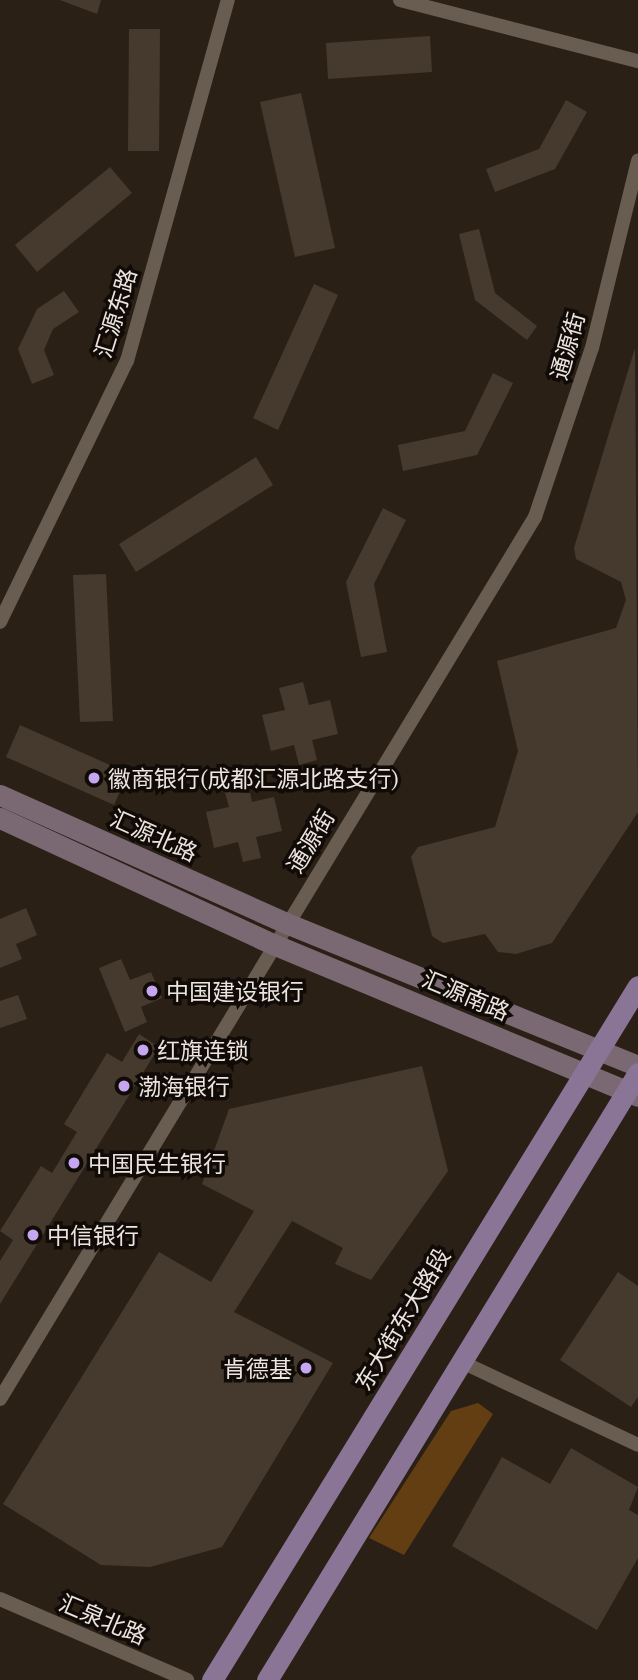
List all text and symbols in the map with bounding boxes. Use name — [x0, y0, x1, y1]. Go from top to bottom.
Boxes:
street label: 汇源东路 — [88, 265, 142, 361]
street label: 通源街 — [544, 309, 590, 383]
place label: 徽商银行(成都汇源北路支行) — [108, 764, 399, 792]
marker: 徽商银行(成都汇源北路支行) — [86, 770, 102, 786]
street label: 汇源北路 — [106, 804, 202, 866]
street label: 通源街 — [280, 804, 340, 878]
street label: 汇源南路 — [418, 964, 514, 1026]
place label: 中国建设银行 — [166, 977, 304, 1005]
marker: 中国建设银行 — [144, 983, 160, 999]
place label: 红旗连锁 — [157, 1036, 249, 1064]
marker: 红旗连锁 — [135, 1042, 151, 1058]
place label: 渤海银行 — [138, 1072, 230, 1100]
marker: 渤海银行 — [116, 1078, 132, 1094]
place label: 中国民生银行 — [88, 1149, 226, 1177]
marker: 中国民生银行 — [66, 1155, 82, 1171]
place label: 中信银行 — [47, 1221, 139, 1249]
marker: 中信银行 — [25, 1227, 41, 1243]
street label: 东大街东大路段 — [349, 1243, 455, 1395]
place label: 肯德基 — [223, 1354, 292, 1382]
marker: 肯德基 — [298, 1360, 314, 1376]
street label: 汇泉北路 — [55, 1588, 151, 1650]

